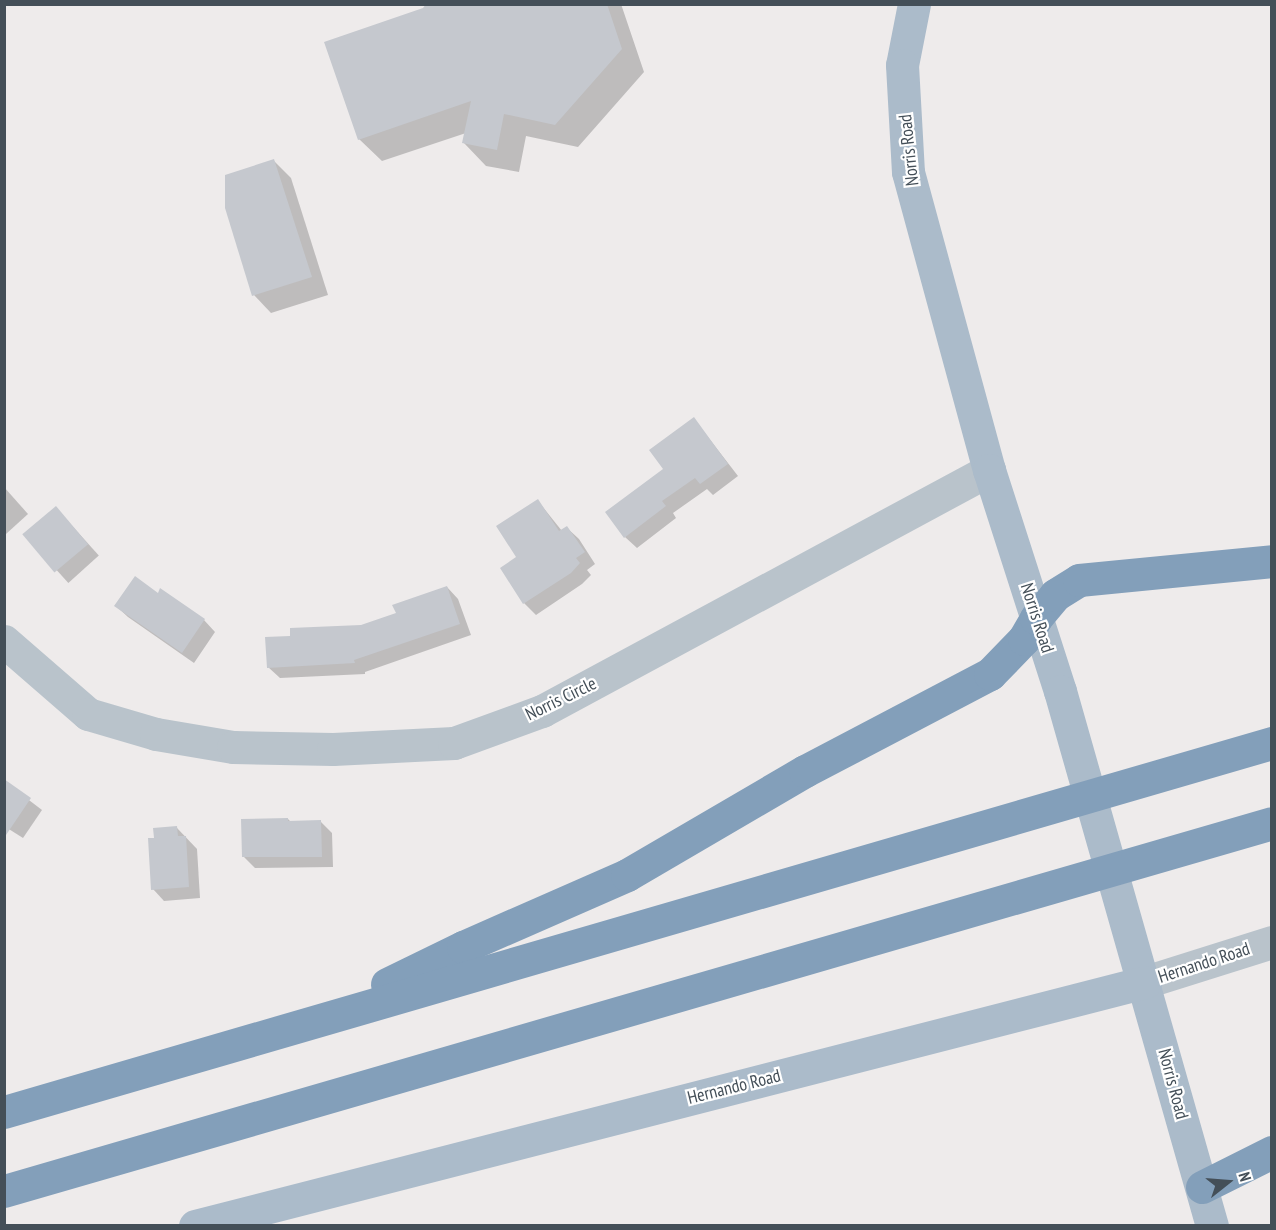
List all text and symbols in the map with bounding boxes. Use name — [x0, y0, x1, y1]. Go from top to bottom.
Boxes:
street label: Norris Road — [895, 113, 923, 187]
street label: Norris Road — [1016, 581, 1058, 655]
street label: Norris Circle — [522, 673, 600, 725]
street label: Hernando Road — [1155, 938, 1253, 988]
street label: Norris Road — [1153, 1047, 1193, 1121]
street label: Hernando Road — [685, 1065, 783, 1109]
north arrow — [1198, 1152, 1258, 1212]
text: N — [1234, 1170, 1256, 1184]

